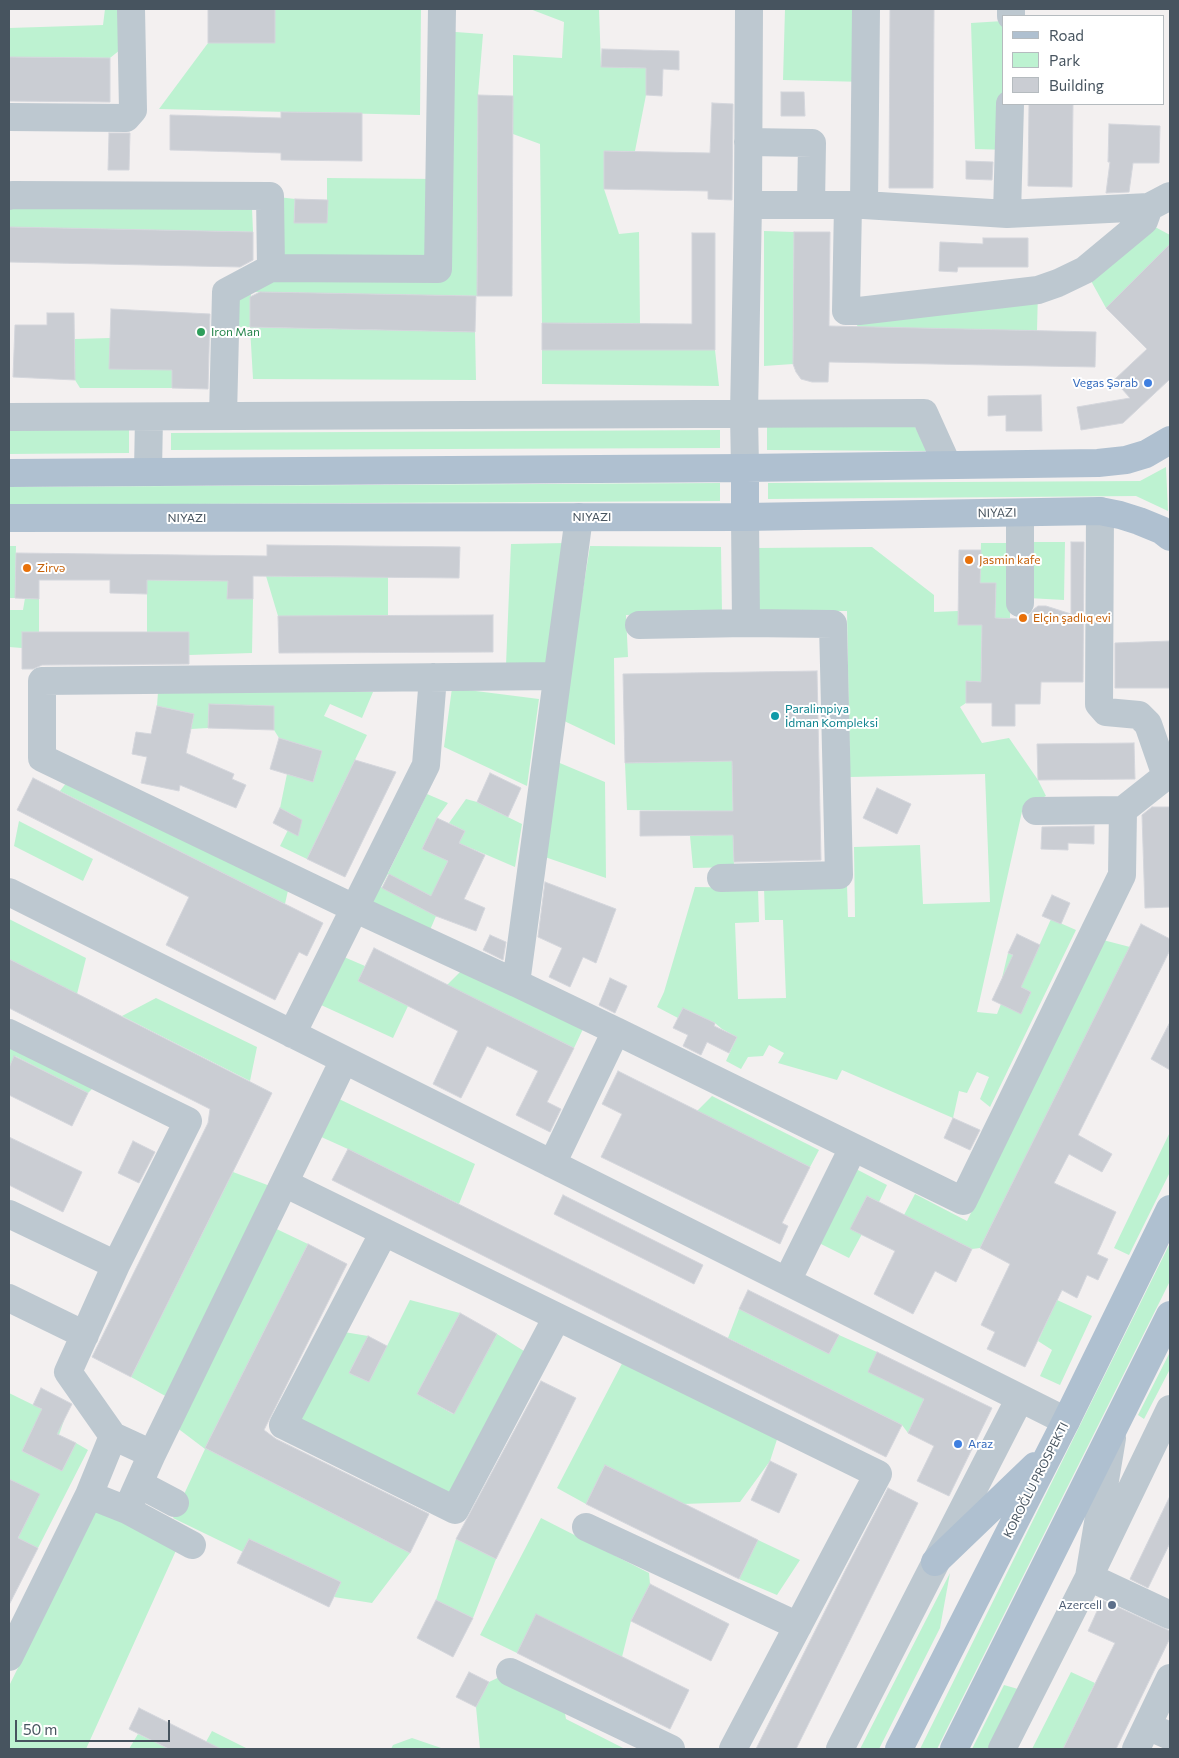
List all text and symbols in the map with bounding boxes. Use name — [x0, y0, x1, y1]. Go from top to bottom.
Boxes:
legend — [1002, 15, 1164, 105]
text: Road — [1049, 26, 1084, 44]
text: Park — [1049, 51, 1080, 69]
text: Building — [1049, 76, 1104, 94]
place label: Iron Man — [211, 325, 260, 339]
marker: Iron Man — [195, 326, 207, 338]
place label: Vegas Şərab — [1072, 376, 1138, 390]
marker: Vegas Şərab — [1142, 377, 1154, 389]
street label: NIYAZI — [977, 505, 1017, 521]
street label: NIYAZI — [573, 510, 611, 524]
street label: NIYAZI — [168, 511, 206, 525]
place label: Jasmin kafe — [979, 553, 1041, 567]
marker: Jasmin kafe — [963, 554, 975, 566]
place label: Zirvə — [37, 561, 65, 575]
marker: Zirvə — [21, 562, 33, 574]
place label: Elçin şadlıq evi — [1033, 611, 1111, 625]
marker: Elçin şadlıq evi — [1017, 612, 1029, 624]
place label: Paralimpiya İdman Kompleksi — [785, 702, 878, 730]
marker: Paralimpiya İdman Kompleksi — [769, 710, 781, 722]
street label: KOROĞLU PROSPEKTI — [1001, 1420, 1071, 1540]
place label: Araz — [968, 1437, 993, 1451]
marker: Araz — [952, 1438, 964, 1450]
place label: Azercell — [1058, 1598, 1102, 1612]
marker: Azercell — [1106, 1599, 1118, 1611]
scale bar — [18, 1710, 172, 1742]
text: 50 m — [23, 1720, 57, 1738]

